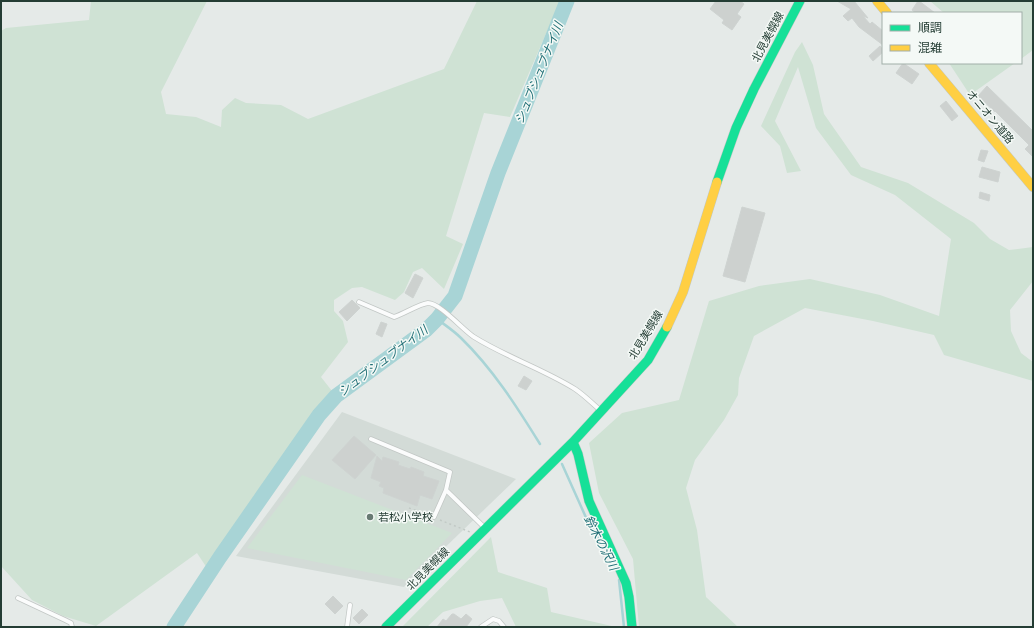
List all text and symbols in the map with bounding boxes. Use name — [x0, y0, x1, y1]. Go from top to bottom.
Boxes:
street label: 北見美幌線 — [749, 10, 787, 64]
legend — [882, 12, 1022, 64]
water label: シュブシュブナイ川 — [512, 18, 566, 126]
text: 順調 — [918, 21, 942, 35]
text: 混雑 — [918, 41, 942, 55]
street label: オニオン道路 — [964, 88, 1016, 146]
street label: 北見美幌線 — [626, 308, 666, 362]
water label: シュブシュブナイ川 — [336, 322, 432, 399]
place label: 若松小学校 — [378, 511, 433, 524]
marker: 若松小学校 — [365, 512, 375, 522]
water label: 鈴木の沢川 — [581, 513, 622, 575]
street label: 北見美幌線 — [404, 545, 452, 593]

